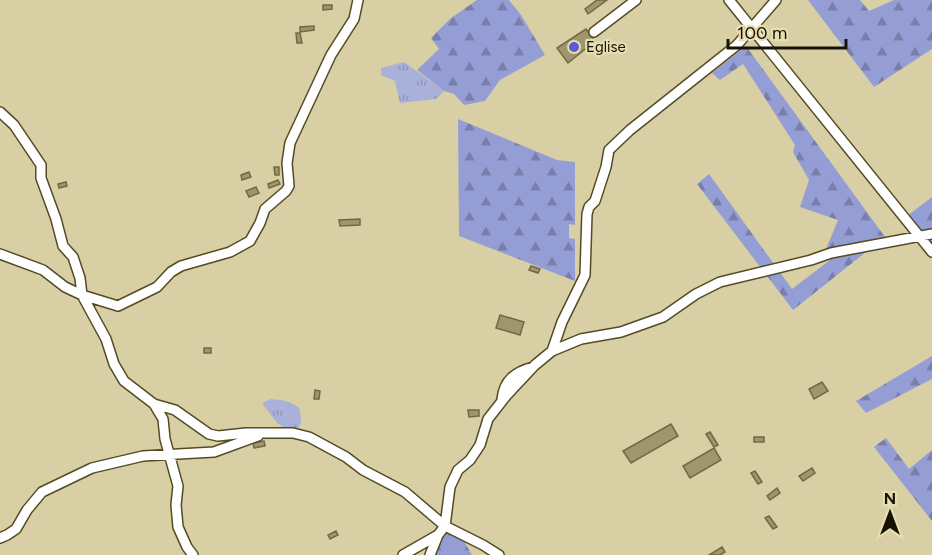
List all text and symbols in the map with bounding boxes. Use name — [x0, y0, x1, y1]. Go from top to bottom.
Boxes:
scale bar — [728, 12, 846, 50]
text: 100 m — [737, 22, 787, 44]
place label: Eglise — [586, 38, 626, 56]
marker: Eglise — [567, 40, 581, 54]
north arrow — [860, 483, 920, 543]
text: N — [884, 489, 896, 508]

